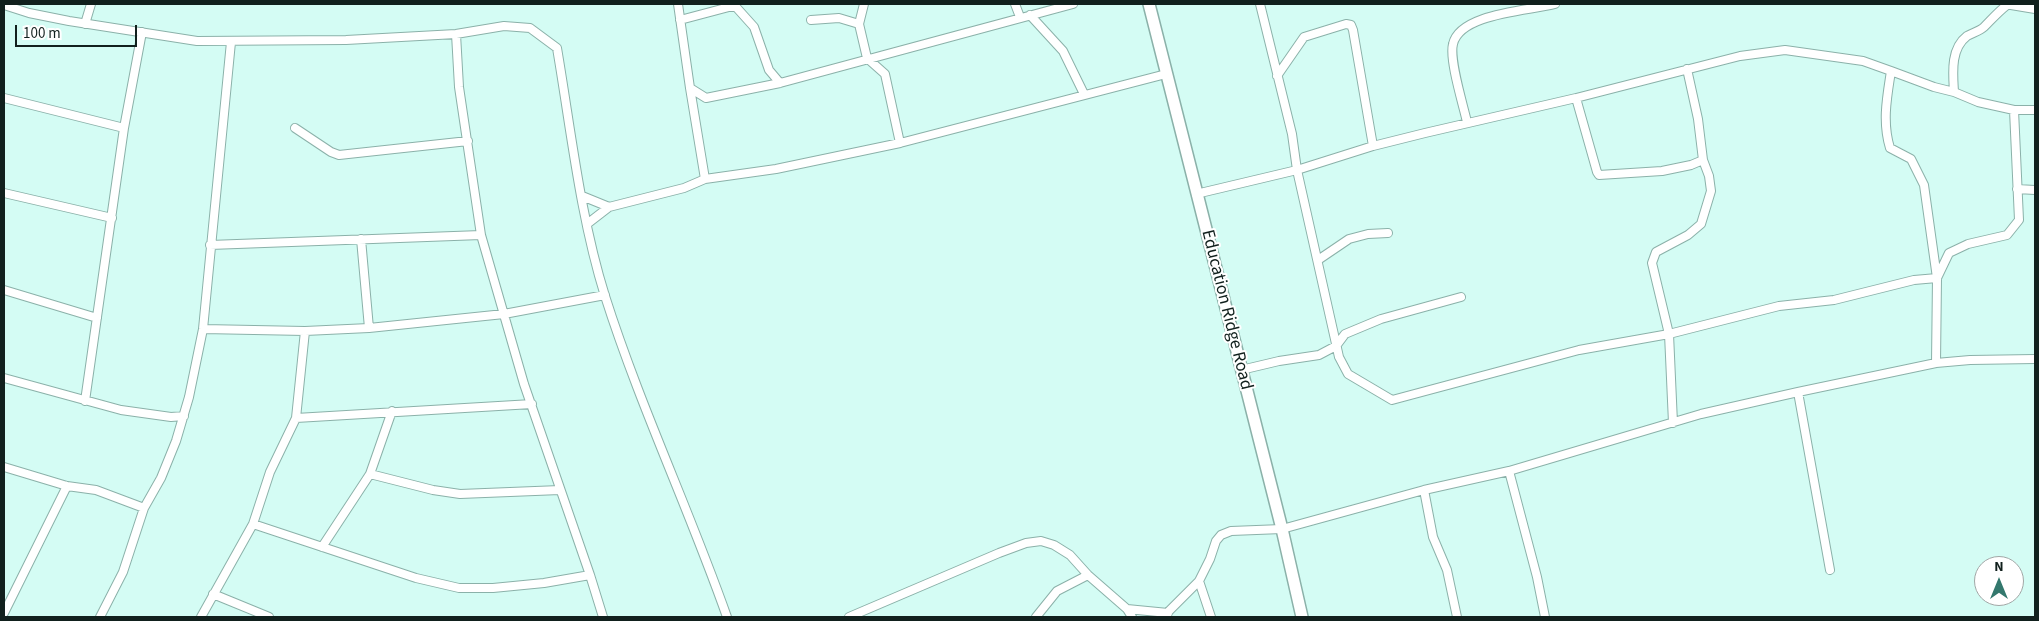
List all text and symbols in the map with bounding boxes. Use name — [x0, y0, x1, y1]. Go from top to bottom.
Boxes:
scale bar — [18, 15, 140, 47]
text: 100 m — [23, 23, 61, 44]
street label: Education Ridge Road — [1196, 228, 1256, 392]
north arrow — [1974, 556, 2024, 606]
text: N — [1994, 557, 2004, 577]

